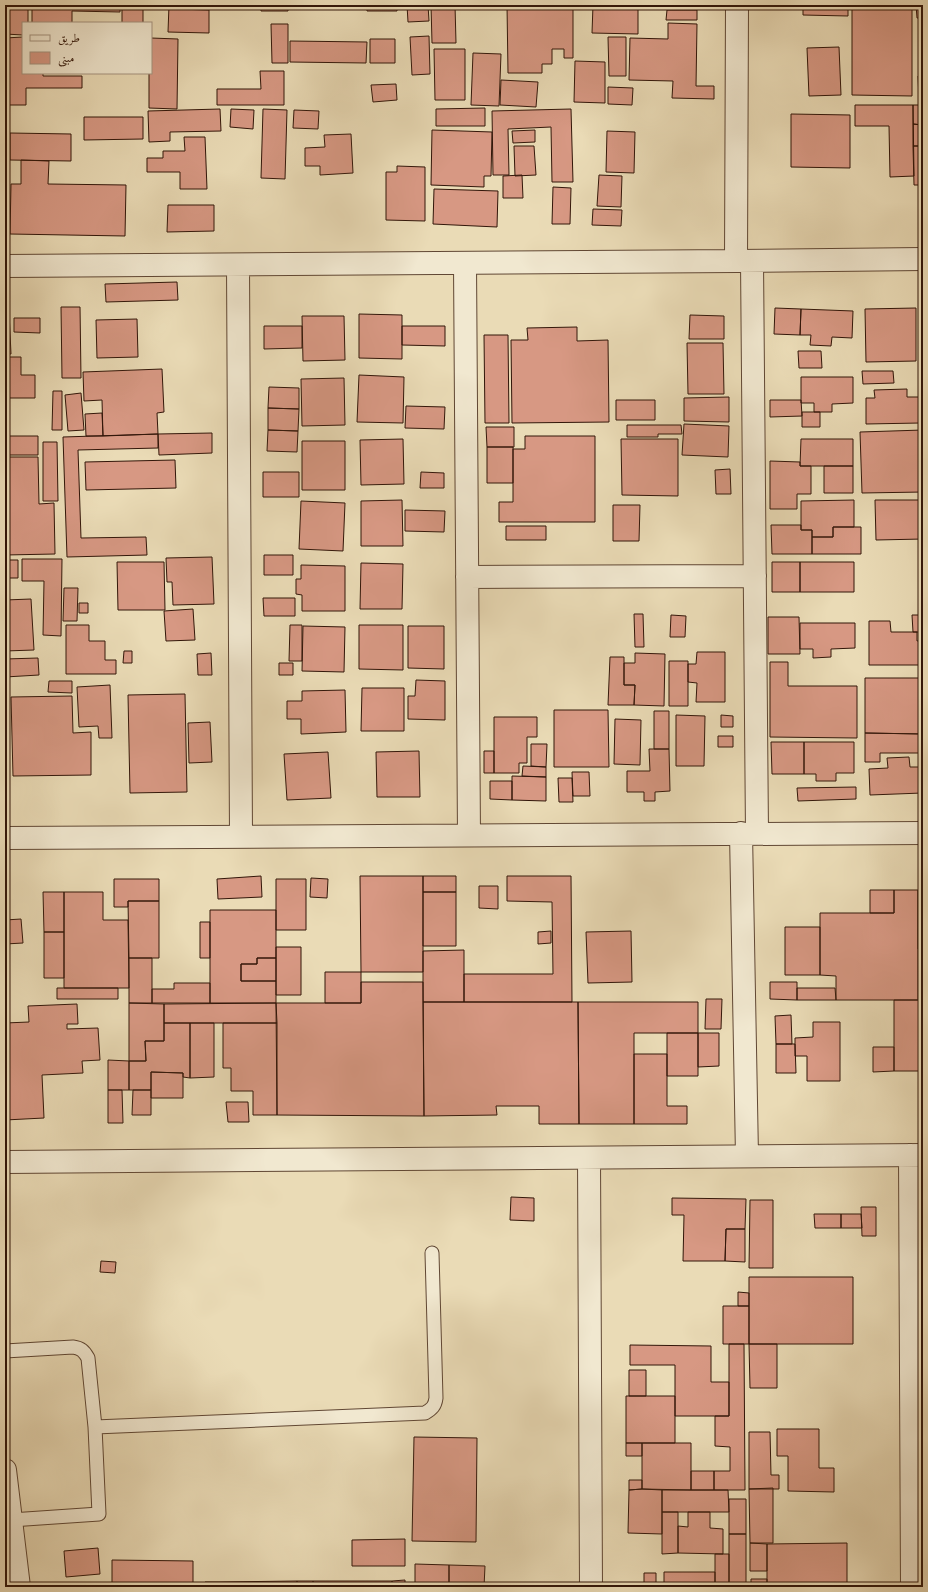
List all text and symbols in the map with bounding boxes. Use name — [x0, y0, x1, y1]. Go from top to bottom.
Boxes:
legend — [22, 22, 152, 74]
text: طريق — [58, 31, 80, 47]
text: مبنى — [58, 51, 74, 67]

